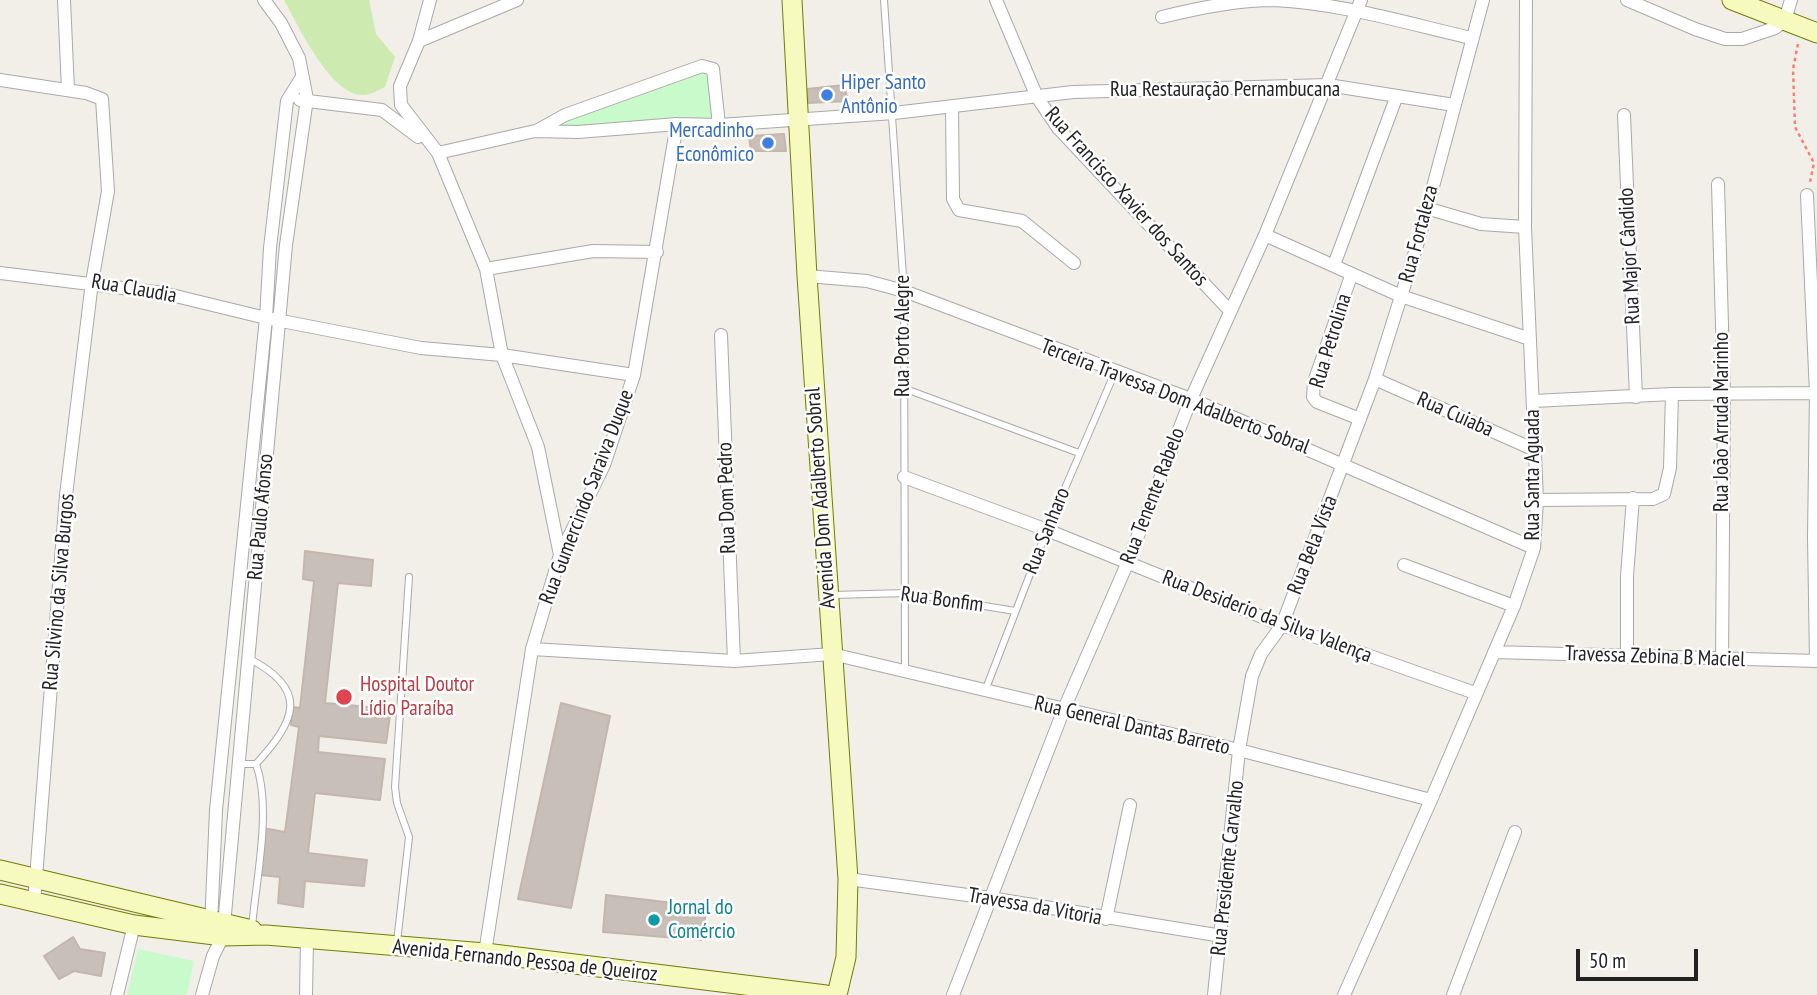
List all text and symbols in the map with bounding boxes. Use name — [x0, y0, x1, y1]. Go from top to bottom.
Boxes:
place label: Hiper Santo Antônio — [841, 70, 926, 120]
street label: Rua Restauração Pernambucana — [1110, 77, 1340, 103]
marker: Hiper Santo Antônio — [819, 87, 835, 103]
street label: Rua Francisco Xavier dos Santos — [1039, 102, 1213, 292]
place label: Mercadinho Econômico — [669, 118, 754, 168]
marker: Mercadinho Econômico — [760, 135, 776, 151]
street label: Rua Fortaleza — [1394, 183, 1444, 285]
street label: Rua Major Cândido — [1614, 187, 1646, 325]
street label: Rua Claudia — [89, 269, 179, 309]
street label: Rua Porto Alegre — [890, 275, 916, 397]
street label: Rua Petrolina — [1305, 291, 1357, 391]
street label: Rua João Arruda Marinho — [1709, 332, 1735, 512]
street label: Terceira Travessa Dom Adalberto Sobral — [1037, 334, 1313, 460]
street label: Rua Gumercindo Saraiva Duque — [534, 386, 640, 608]
street label: Avenida Dom Adalberto Sobral — [801, 387, 841, 609]
street label: Rua Cuiaba — [1413, 387, 1497, 443]
street label: Rua Santa Aguada — [1520, 409, 1546, 541]
street label: Rua Tenente Rabelo — [1115, 424, 1191, 568]
street label: Rua Dom Pedro — [712, 442, 742, 554]
street label: Rua Paulo Afonso — [243, 453, 279, 581]
street label: Rua Sanharo — [1018, 484, 1076, 578]
street label: Rua Bela Vista — [1283, 492, 1343, 598]
street label: Rua Silvino da Silva Burgos — [38, 493, 80, 691]
street label: Rua Desiderio da Silva Valença — [1159, 565, 1375, 669]
street label: Rua Bonfim — [899, 582, 985, 618]
street label: Travessa Zebina B Maciel — [1565, 641, 1745, 673]
place label: Hospital Doutor Lídio Paraíba — [360, 672, 474, 722]
marker: Hospital Doutor Lídio Paraíba — [334, 687, 354, 707]
street label: Rua General Dantas Barreto — [1032, 691, 1232, 761]
street label: Rua Presidente Carvalho — [1206, 779, 1250, 957]
street label: Travessa da Vitoria — [966, 883, 1104, 931]
place label: Jornal do Comércio — [668, 895, 735, 945]
marker: Jornal do Comércio — [646, 912, 662, 928]
street label: Avenida Fernando Pessoa de Queiroz — [391, 935, 659, 987]
scale bar — [1579, 936, 1702, 980]
text: 50 m — [1589, 947, 1626, 974]

